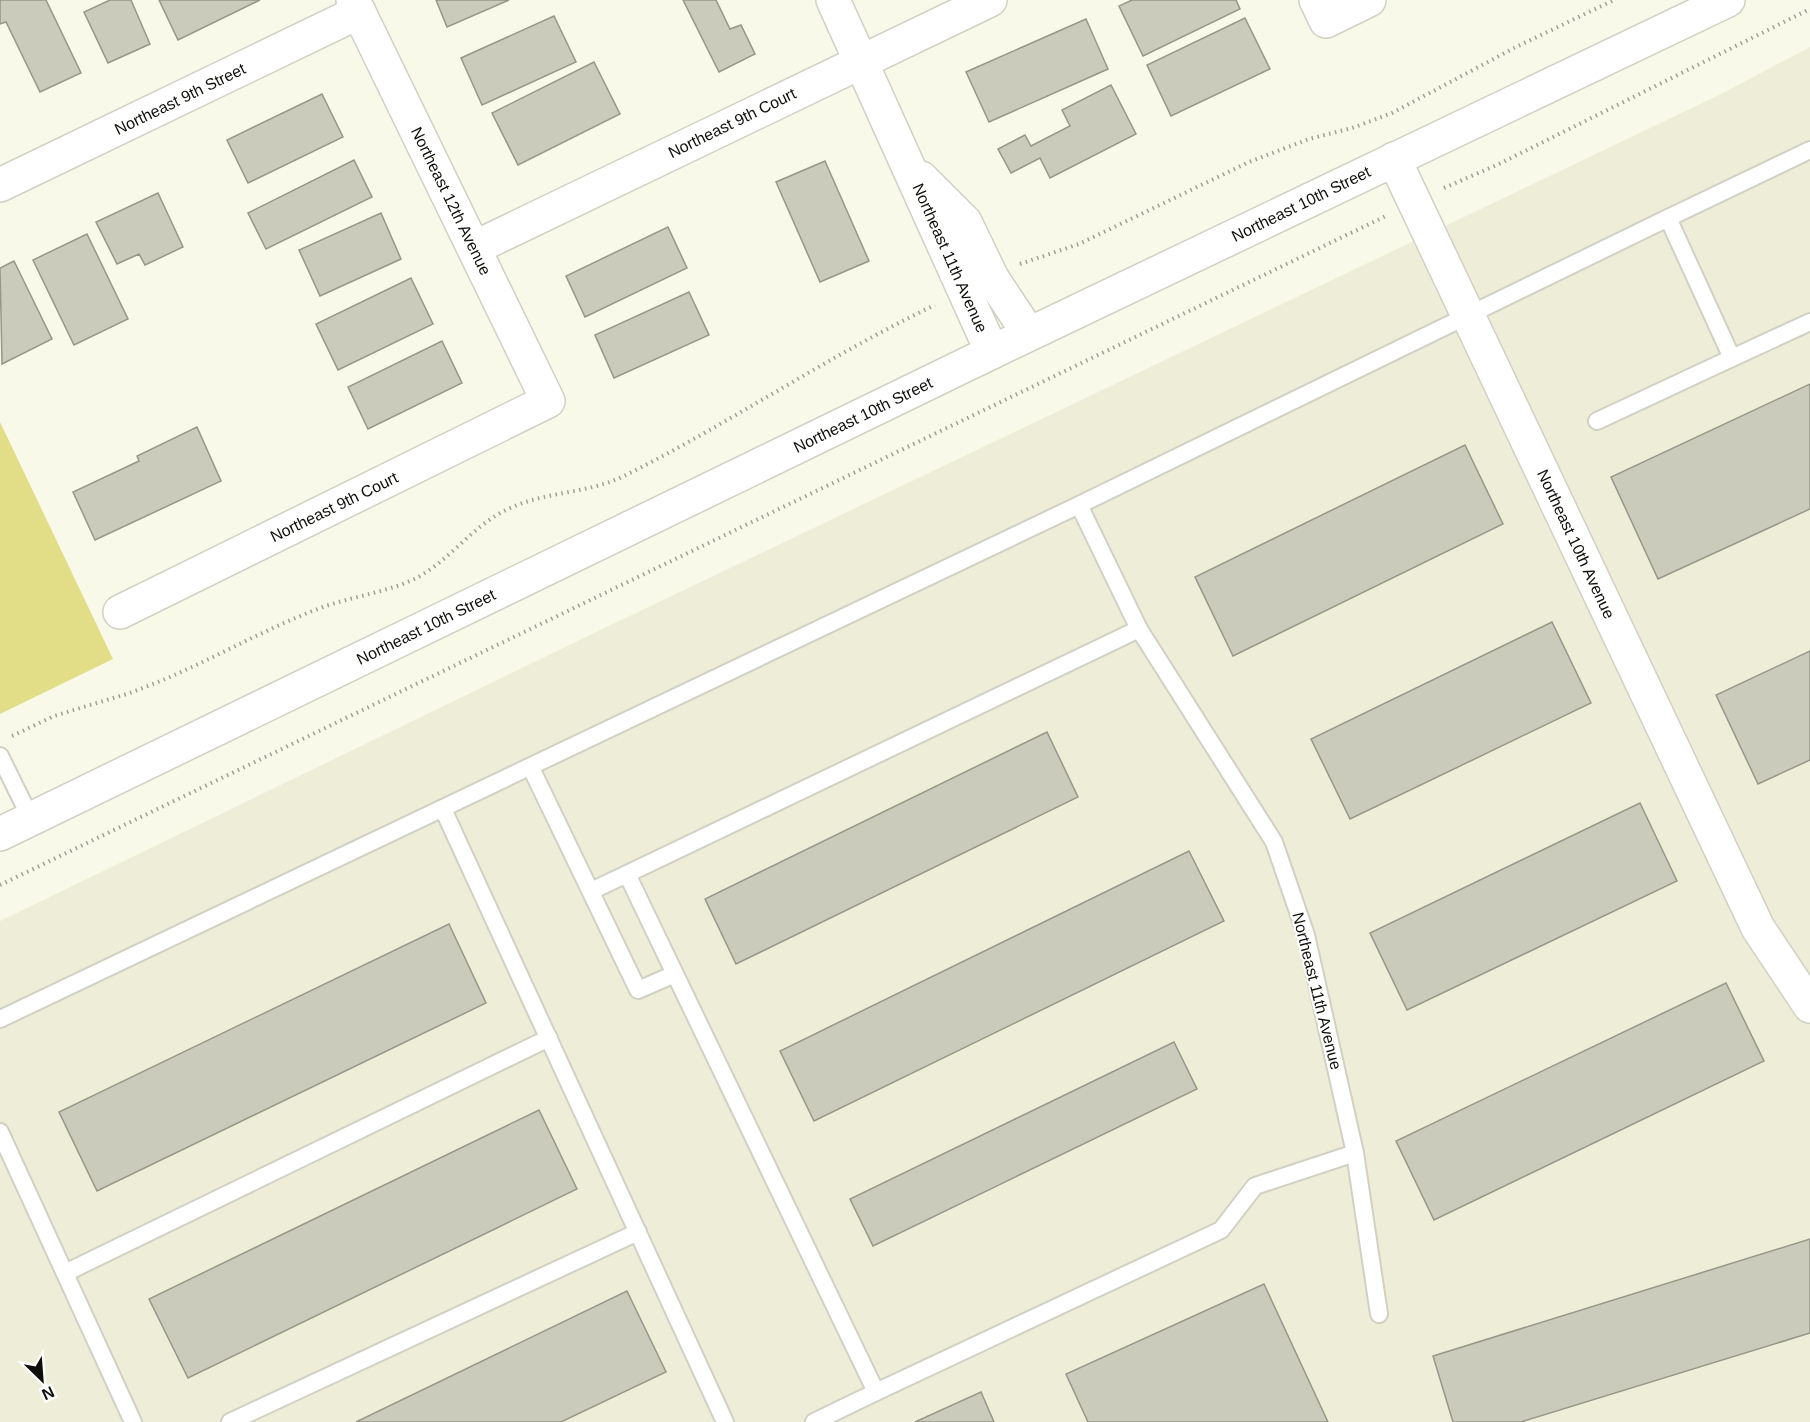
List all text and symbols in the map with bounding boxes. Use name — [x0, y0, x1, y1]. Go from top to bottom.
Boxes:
street label: Northeast 9th Street — [112, 60, 249, 138]
street label: Northeast 9th Court — [666, 85, 799, 161]
street label: Northeast 12th Avenue — [408, 124, 494, 278]
street label: Northeast 10th Street — [1229, 163, 1374, 245]
street label: Northeast 11th Avenue — [909, 181, 991, 335]
street label: Northeast 10th Street — [791, 374, 936, 456]
street label: Northeast 10th Avenue — [1534, 467, 1618, 621]
street label: Northeast 9th Court — [268, 469, 401, 545]
street label: Northeast 10th Street — [354, 586, 499, 668]
street label: Northeast 11th Avenue — [1289, 911, 1345, 1071]
north arrow — [12, 1350, 72, 1410]
text: N — [39, 1383, 57, 1403]

